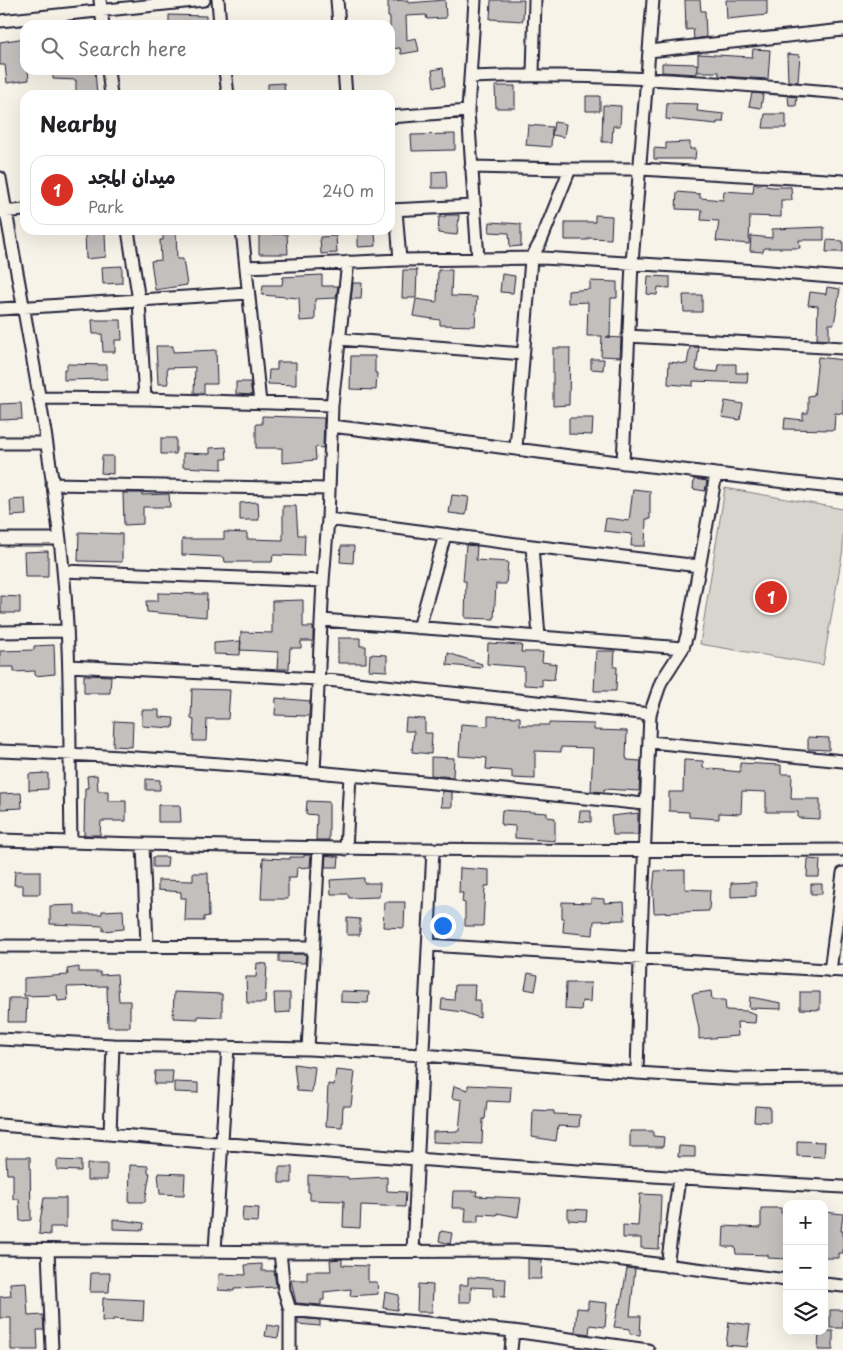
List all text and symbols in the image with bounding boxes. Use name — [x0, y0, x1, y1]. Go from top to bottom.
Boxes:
search box — [20, 20, 395, 75]
icon: search — [38, 34, 66, 62]
text: Search here — [78, 34, 187, 62]
text: Nearby — [40, 107, 117, 139]
text: ميدان المجد — [88, 162, 176, 190]
text: 1 — [53, 178, 61, 202]
text: 240 m — [322, 178, 374, 202]
text: Park — [88, 194, 124, 218]
pin: 1 — [755, 578, 787, 616]
your location — [430, 913, 456, 939]
map controls — [783, 1200, 828, 1335]
button: + — [783, 1200, 828, 1245]
button: − — [783, 1245, 828, 1290]
button: layers — [783, 1290, 828, 1335]

